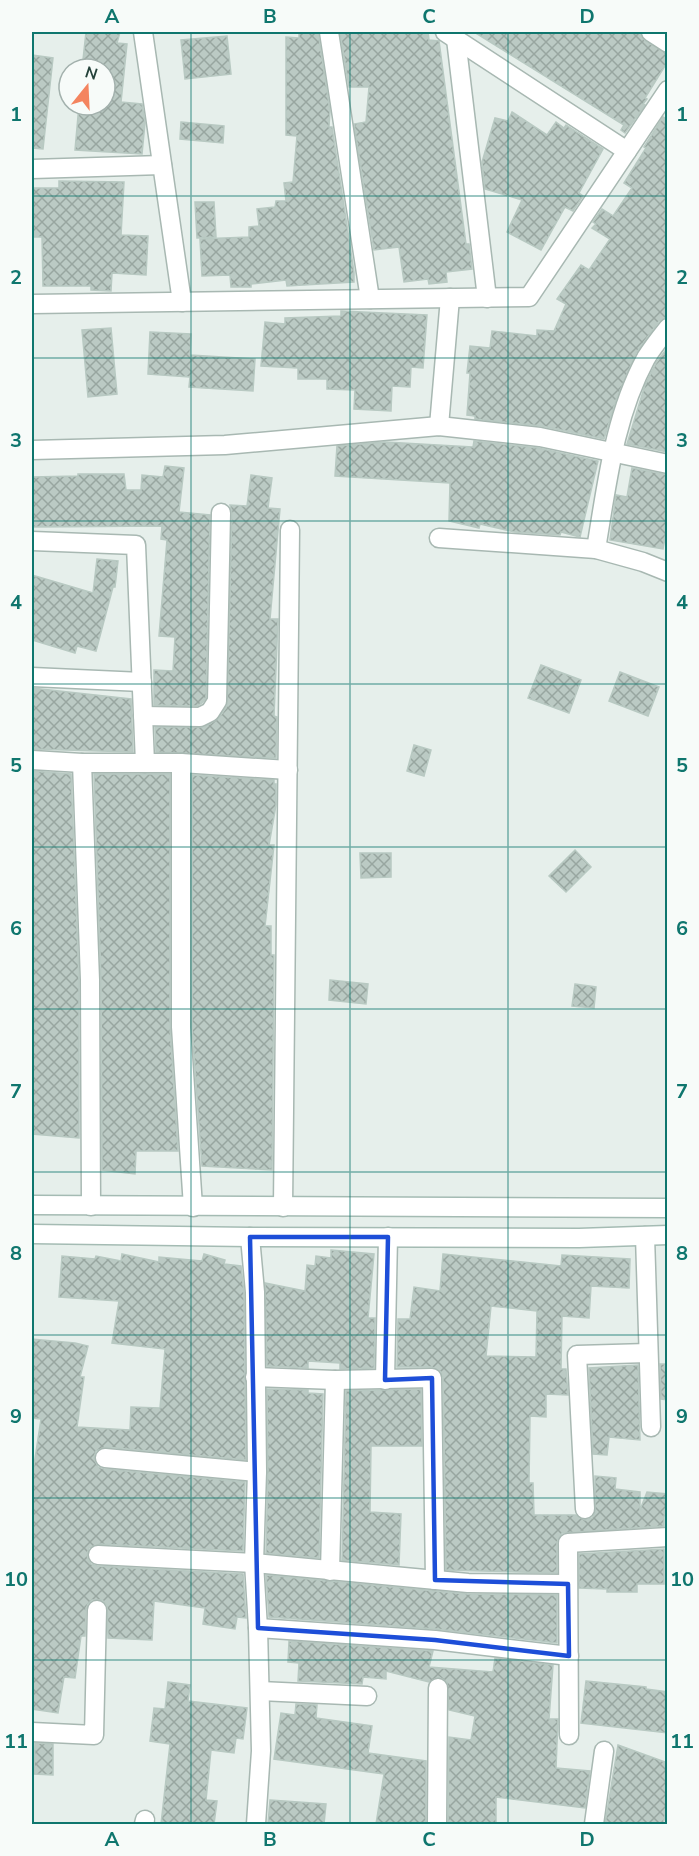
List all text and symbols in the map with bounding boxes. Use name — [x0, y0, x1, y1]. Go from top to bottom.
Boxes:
text: A — [105, 3, 120, 30]
text: B — [263, 3, 277, 30]
text: C — [422, 3, 436, 30]
text: D — [579, 3, 595, 30]
north arrow — [57, 57, 117, 117]
text: N — [82, 61, 100, 86]
text: 1 — [10, 101, 22, 128]
text: 1 — [676, 101, 688, 128]
text: 2 — [10, 264, 22, 291]
text: 2 — [676, 264, 688, 291]
text: 3 — [10, 427, 22, 454]
text: 3 — [676, 427, 688, 454]
text: 4 — [10, 589, 22, 616]
text: 4 — [676, 589, 688, 616]
text: 5 — [10, 752, 22, 779]
text: 5 — [676, 752, 688, 779]
text: 6 — [10, 915, 22, 942]
text: 6 — [676, 915, 688, 942]
text: 7 — [10, 1078, 22, 1105]
text: 7 — [676, 1078, 688, 1105]
text: 8 — [10, 1240, 22, 1267]
text: 8 — [676, 1240, 688, 1267]
text: 9 — [10, 1403, 22, 1430]
text: 9 — [676, 1403, 688, 1430]
text: 10 — [4, 1566, 28, 1593]
text: 10 — [670, 1566, 694, 1593]
text: 11 — [4, 1728, 28, 1755]
text: 11 — [670, 1728, 694, 1755]
text: A — [105, 1826, 120, 1853]
text: B — [263, 1826, 277, 1853]
text: C — [422, 1826, 436, 1853]
text: D — [579, 1826, 595, 1853]

